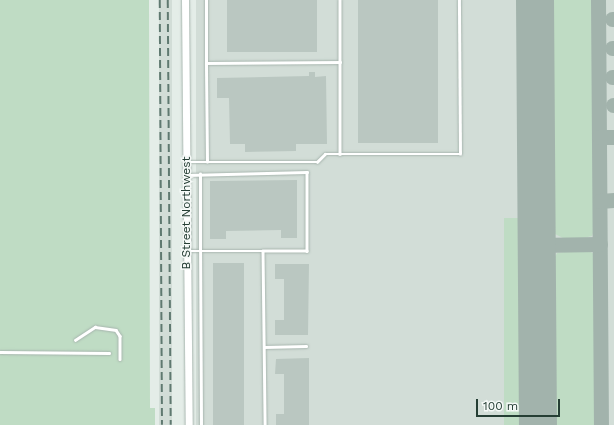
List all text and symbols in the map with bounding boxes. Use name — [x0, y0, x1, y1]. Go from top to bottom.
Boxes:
street label: B Street Northwest — [180, 156, 194, 270]
scale bar — [478, 391, 562, 417]
text: 100 m — [483, 399, 518, 413]

